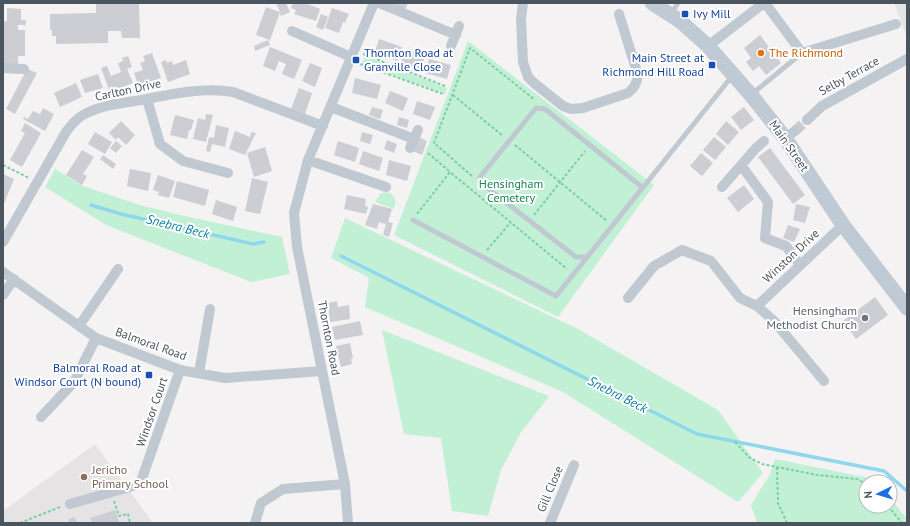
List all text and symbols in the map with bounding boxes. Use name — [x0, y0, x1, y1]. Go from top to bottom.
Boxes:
place label: Ivy Mill — [693, 6, 731, 21]
marker: Ivy Mill — [680, 9, 690, 19]
place label: Thornton Road at Granville Close — [364, 45, 453, 74]
place label: The Richmond — [769, 45, 843, 60]
marker: The Richmond — [756, 48, 766, 58]
place label: Main Street at Richmond Hill Road — [602, 50, 704, 79]
street label: Selby Terrace — [816, 53, 882, 98]
marker: Thornton Road at Granville Close — [351, 55, 361, 65]
marker: Main Street at Richmond Hill Road — [707, 60, 717, 70]
street label: Carlton Drive — [93, 75, 162, 104]
street label: Main Street — [766, 117, 812, 174]
park label: Hensingham Cemetery — [479, 176, 543, 205]
water label: Snebra Beck — [144, 210, 212, 243]
street label: Winston Drive — [759, 226, 822, 286]
street label: Thornton Road — [315, 299, 344, 377]
place label: Hensingham Methodist Church — [766, 303, 857, 332]
marker: Hensingham Methodist Church — [860, 313, 870, 323]
street label: Balmoral Road — [113, 324, 189, 363]
place label: Balmoral Road at Windsor Court (N bound) — [15, 360, 141, 389]
marker: Balmoral Road at Windsor Court (N bound) — [144, 370, 154, 380]
water label: Snebra Beck — [585, 372, 652, 417]
street label: Windsor Court — [133, 375, 170, 449]
place label: Jericho Primary School — [91, 462, 169, 491]
street label: Gill Close — [533, 463, 566, 514]
marker: Jericho Primary School — [79, 472, 89, 482]
north arrow — [858, 474, 898, 514]
text: N — [861, 491, 875, 499]

